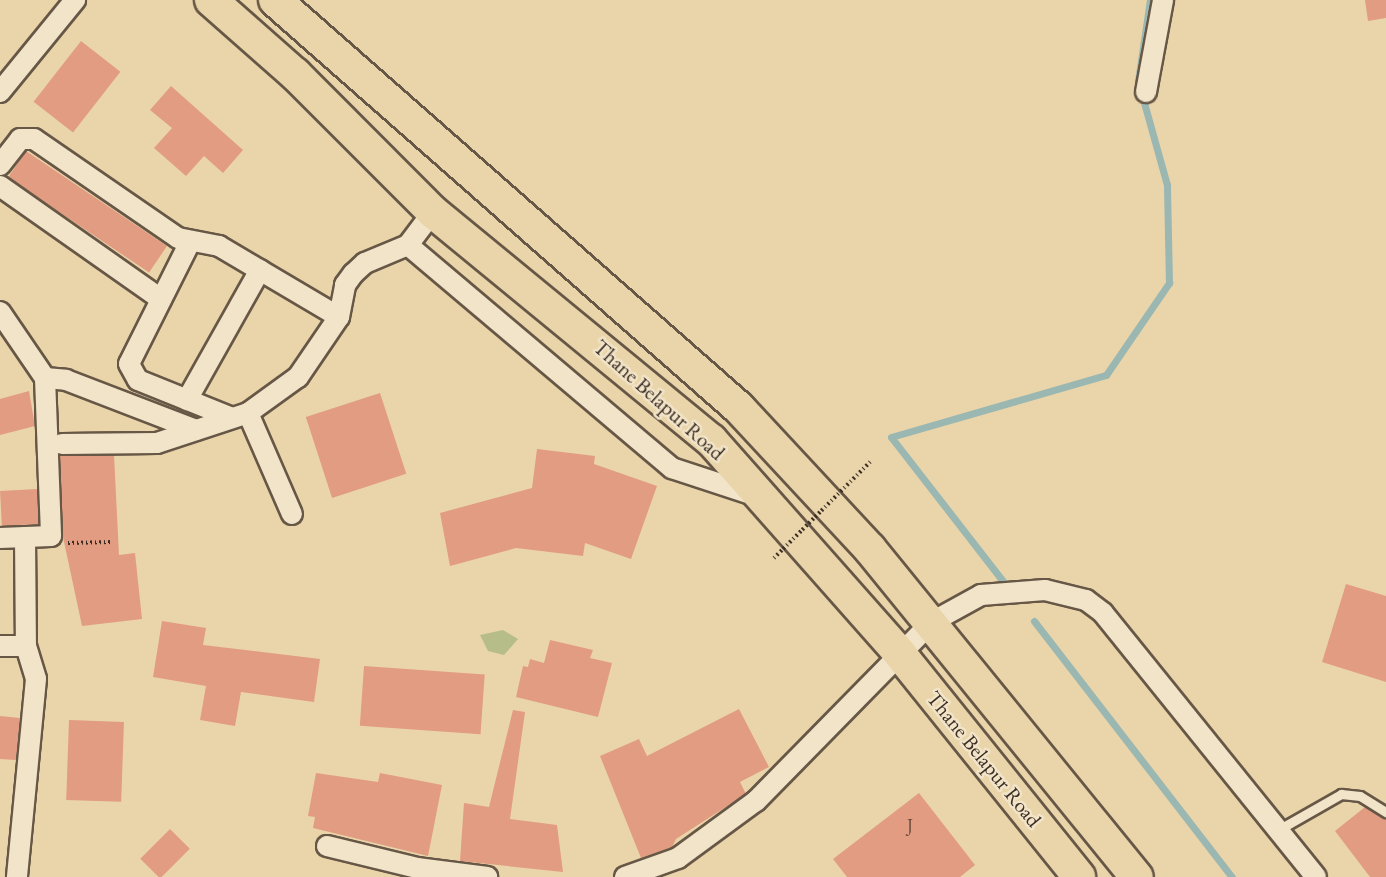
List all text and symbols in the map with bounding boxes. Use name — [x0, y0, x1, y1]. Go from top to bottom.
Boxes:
street label: Thane Belapur Road — [588, 334, 730, 466]
street label: Thane Belapur Road — [921, 686, 1047, 832]
house number: J — [907, 815, 913, 837]

